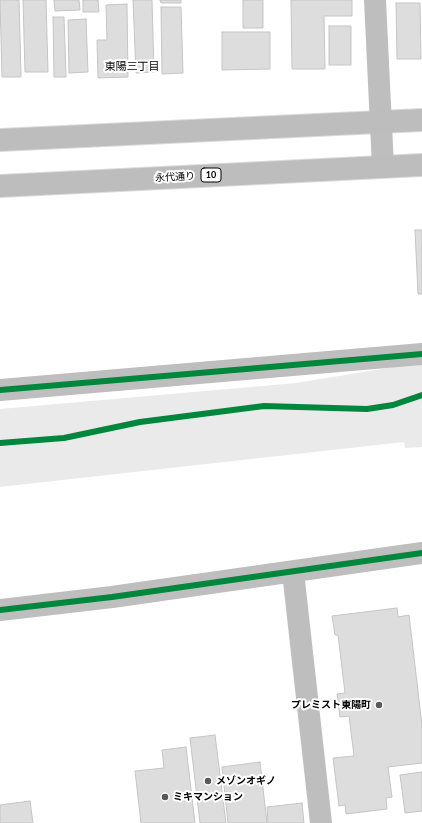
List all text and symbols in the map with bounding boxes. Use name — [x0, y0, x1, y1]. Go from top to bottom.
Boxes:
district label: 東陽三丁目 — [105, 59, 159, 73]
road number: 10 — [201, 168, 221, 182]
street label: 永代通り — [155, 170, 195, 184]
place label: プレミスト東陽町 — [291, 699, 371, 711]
marker: プレミスト東陽町 — [374, 700, 384, 710]
place label: メゾンオギノ — [216, 775, 276, 787]
marker: メゾンオギノ — [203, 776, 213, 786]
place label: ミキマンション — [173, 791, 243, 803]
marker: ミキマンション — [160, 792, 170, 802]

